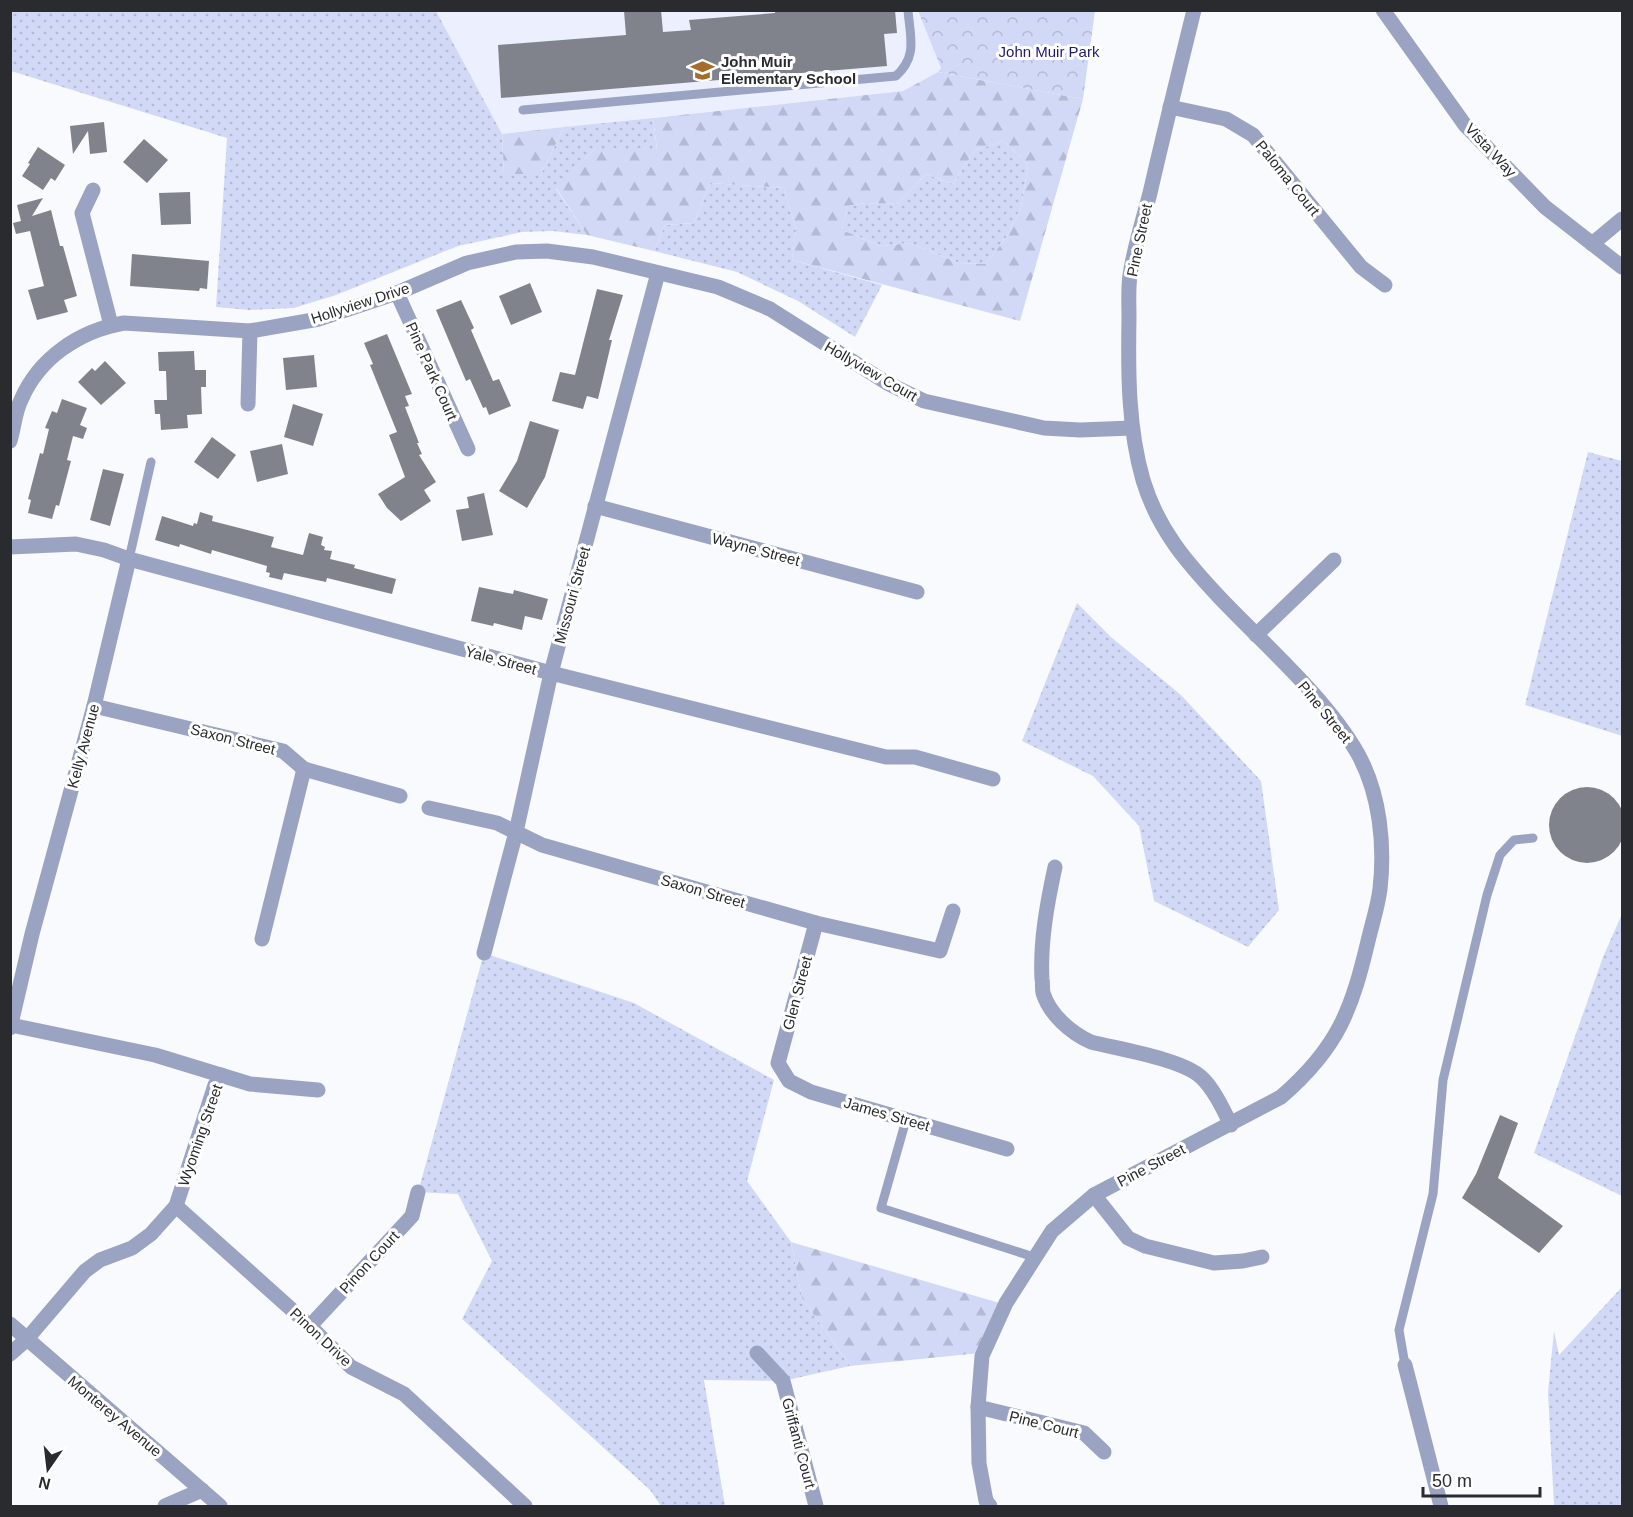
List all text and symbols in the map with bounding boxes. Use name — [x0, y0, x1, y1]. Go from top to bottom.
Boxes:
park label: John Muir Park — [999, 43, 1100, 60]
place label: John Muir Elementary School — [721, 53, 856, 87]
school or university icon: John Muir Elementary School — [690, 57, 716, 83]
street label: Vista Way — [1462, 120, 1520, 181]
street label: Paloma Court — [1253, 137, 1324, 220]
street label: Pine Street — [1123, 201, 1155, 278]
street label: Hollyview Drive — [309, 279, 411, 327]
street label: Pine Park Court — [403, 319, 462, 424]
street label: Hollyview Court — [822, 338, 921, 405]
street label: Wayne Street — [710, 529, 803, 569]
street label: Missouri Street — [551, 544, 593, 646]
street label: Yale Street — [463, 642, 539, 678]
street label: Pine Street — [1295, 678, 1355, 747]
street label: Kelly Avenue — [64, 702, 102, 790]
street label: Saxon Street — [189, 720, 278, 758]
street label: Saxon Street — [659, 871, 748, 911]
street label: Glen Street — [779, 953, 815, 1032]
street label: Wyoming Street — [175, 1081, 226, 1188]
street label: James Street — [842, 1094, 933, 1135]
street label: Pine Street — [1114, 1140, 1188, 1190]
street label: Pinon Court — [336, 1227, 403, 1297]
street label: Pinon Drive — [287, 1304, 355, 1370]
street label: Monterey Avenue — [65, 1372, 165, 1460]
street label: Griffanti Court — [779, 1396, 819, 1491]
street label: Pine Court — [1008, 1407, 1081, 1441]
north arrow — [18, 1439, 78, 1499]
scale bar — [1423, 1460, 1540, 1498]
text: 50 m — [1432, 1471, 1472, 1491]
text: N — [37, 1473, 52, 1493]

